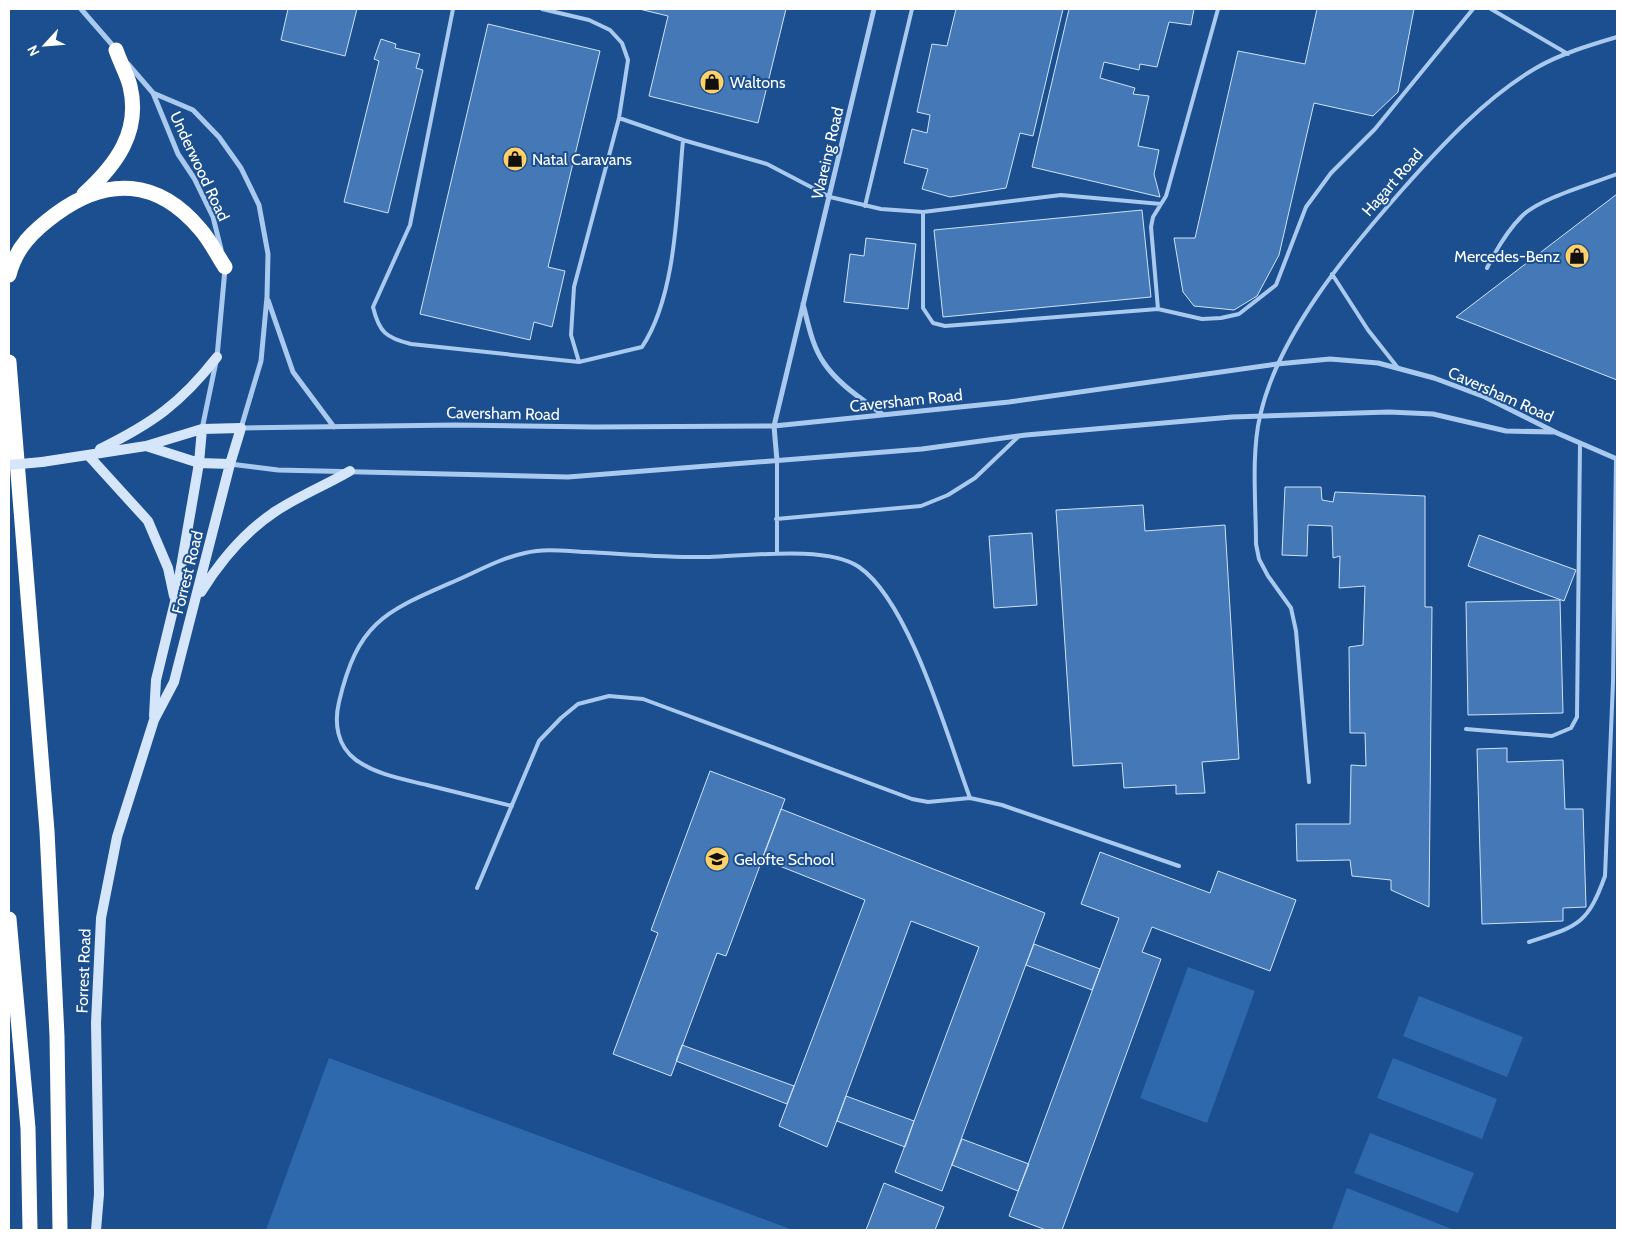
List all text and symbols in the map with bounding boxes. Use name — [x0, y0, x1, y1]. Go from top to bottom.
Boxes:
north arrow — [20, 20, 70, 70]
text: N — [23, 42, 44, 59]
shop icon: Waltons — [699, 69, 725, 95]
place label: Waltons — [730, 73, 786, 92]
street label: Wareing Road — [808, 105, 847, 201]
street label: Underwood Road — [166, 108, 233, 224]
street label: Hagart Road — [1358, 145, 1427, 220]
shop icon: Natal Caravans — [502, 146, 528, 172]
place label: Natal Caravans — [532, 150, 632, 169]
shop icon: Mercedes-Benz — [1564, 243, 1590, 269]
place label: Mercedes-Benz — [1454, 247, 1560, 266]
street label: Caversham Road — [1445, 363, 1557, 426]
street label: Caversham Road — [849, 385, 964, 416]
street label: Caversham Road — [446, 403, 560, 424]
street label: Forrest Road — [168, 529, 207, 616]
school or university icon: Gelofte School — [704, 846, 730, 872]
place label: Gelofte School — [734, 850, 835, 869]
street label: Forrest Road — [73, 928, 94, 1014]

